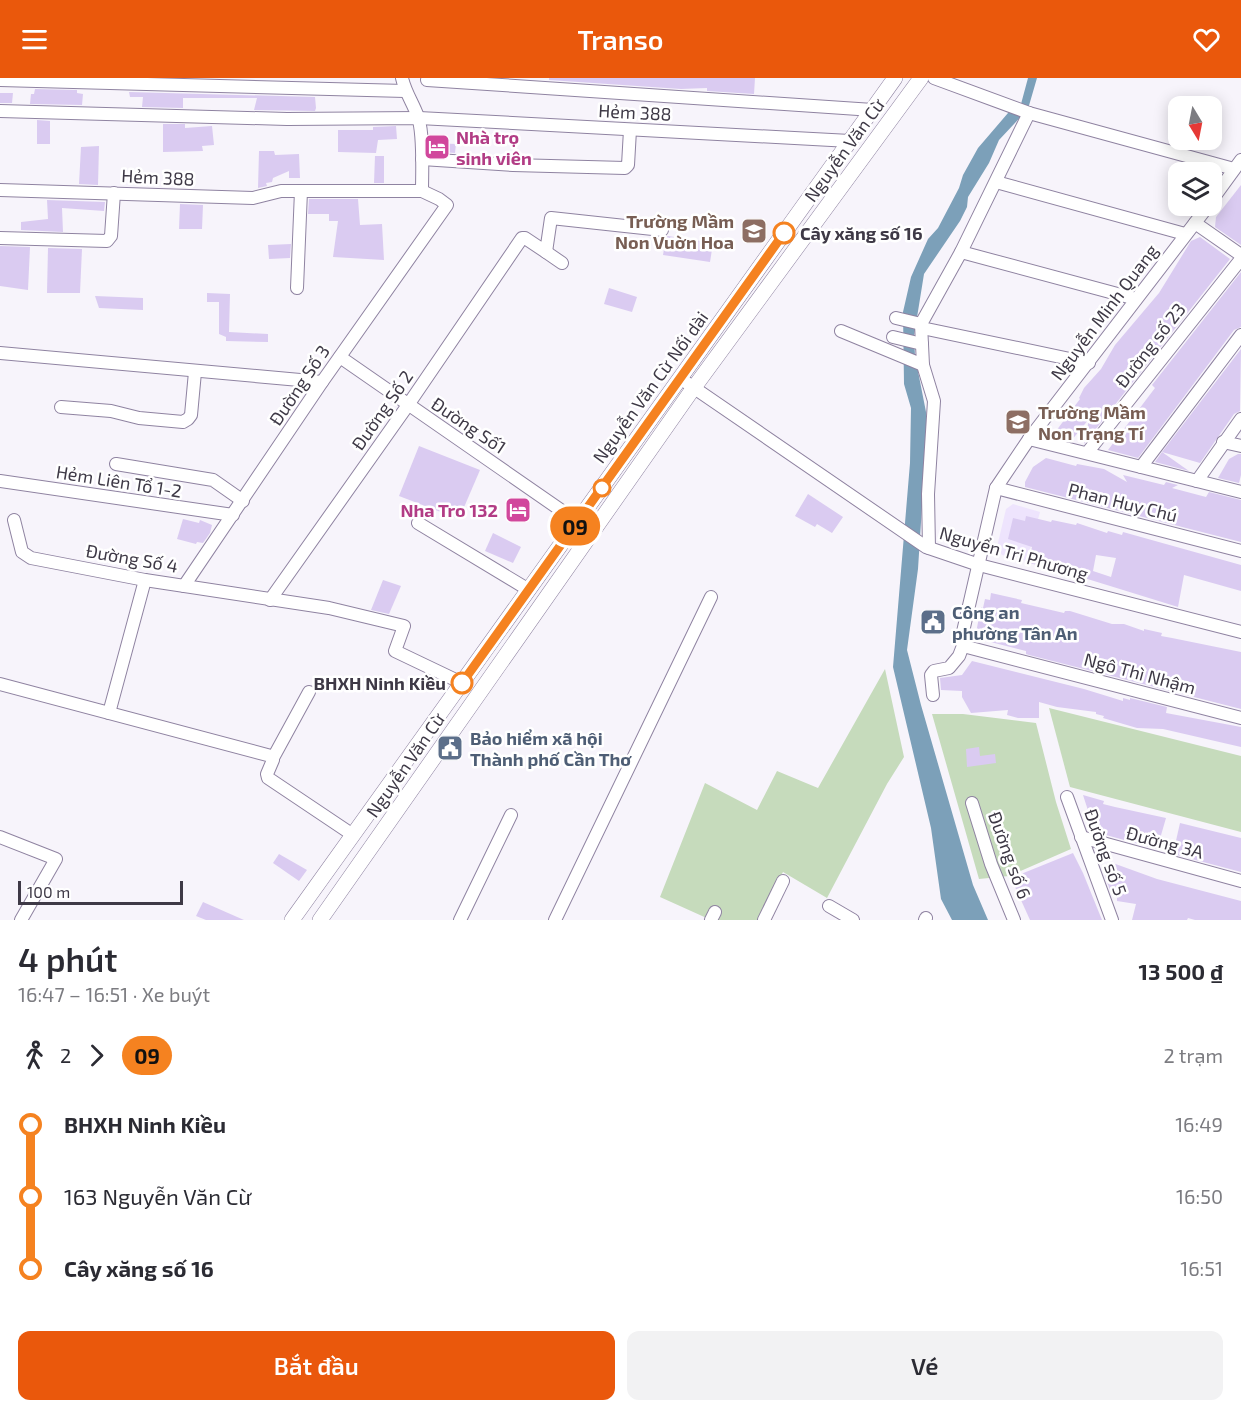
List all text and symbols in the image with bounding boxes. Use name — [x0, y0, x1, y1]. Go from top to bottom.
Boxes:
icon: menu — [18, 23, 51, 56]
text: Transo — [578, 23, 663, 55]
icon: heart — [1190, 23, 1223, 56]
street label: Nguyễn Văn Cừ — [799, 93, 889, 206]
north arrow — [1168, 96, 1222, 150]
map controls — [1168, 96, 1222, 216]
street label: Hẻm 388 — [598, 99, 672, 125]
place label: Nhà trọ sinh viên — [456, 126, 532, 169]
hotel icon: Nhà trọ sinh viên — [422, 132, 452, 162]
button: layers — [1168, 162, 1222, 216]
street label: Hẻm 388 — [121, 164, 195, 190]
place label: Trường Mầm Non Vuờn Hoa — [615, 210, 734, 253]
school or university icon: Trường Mầm Non Vuờn Hoa — [739, 216, 769, 246]
marker: Cây xăng số 16 — [773, 222, 795, 244]
place label: Cây xăng số 16 — [800, 222, 923, 244]
street label: Nguyễn Minh Quang — [1046, 240, 1162, 384]
street label: Đường số 23 — [1110, 298, 1190, 392]
street label: Nguyễn Văn Cừ Nối dài — [588, 307, 712, 467]
street label: Đường Số 3 — [264, 341, 334, 429]
street label: Đường Số 2 — [347, 366, 417, 454]
street label: Đường Số1 — [428, 392, 510, 458]
place label: Trường Mầm Non Trạng Tí — [1038, 401, 1146, 444]
school or university icon: Trường Mầm Non Trạng Tí — [1003, 407, 1033, 437]
street label: Hẻm Liên Tổ 1-2 — [55, 460, 183, 502]
street label: Phan Huy Chú — [1066, 478, 1180, 526]
unlabelled marker — [593, 479, 611, 497]
hotel icon: Nha Tro 132 — [503, 495, 533, 525]
place label: Nha Tro 132 — [400, 499, 498, 521]
line badge: 09 — [548, 506, 602, 546]
text: 09 — [562, 514, 588, 539]
street label: Nguyển Tri Phương — [937, 521, 1091, 585]
street label: Đường Số 4 — [84, 539, 180, 577]
place label: Công an phường Tân An — [952, 601, 1078, 644]
public building icon: Công an phường Tân An — [918, 607, 948, 637]
street label: Ngô Thì Nhậm — [1082, 648, 1198, 698]
place label: BHXH Ninh Kiều — [313, 672, 446, 694]
marker: BHXH Ninh Kiều — [451, 672, 473, 694]
street label: Nguyễn Văn Cừ — [361, 708, 450, 821]
place label: Bảo hiểm xã hội Thành phố Cần Thơ — [470, 727, 632, 770]
public building icon: Bảo hiểm xã hội Thành phố Cần Thơ — [435, 733, 465, 763]
street label: Đường số 5 — [1080, 806, 1132, 898]
street label: Đường số 6 — [984, 808, 1036, 902]
street label: Đường 3A — [1124, 821, 1207, 863]
scale bar — [18, 878, 183, 906]
text: 100 m — [27, 882, 70, 901]
text: 4 phút — [18, 939, 117, 979]
text: 13 500 ₫ — [1139, 958, 1223, 984]
text: 16:47 – 16:51 · Xe buýt — [18, 982, 210, 1006]
icon: walk — [18, 1039, 51, 1072]
icon: forward — [80, 1039, 113, 1072]
text: 2 — [60, 1043, 71, 1067]
text: 09 — [134, 1043, 160, 1068]
text: 2 trạm — [1164, 1043, 1223, 1067]
text: BHXH Ninh Kiều — [64, 1111, 226, 1137]
text: 16:49 — [1175, 1112, 1223, 1136]
text: 163 Nguyễn Văn Cừ — [64, 1183, 252, 1209]
text: 16:50 — [1176, 1184, 1223, 1208]
text: Cây xăng số 16 — [64, 1255, 214, 1281]
text: 16:51 — [1180, 1256, 1223, 1280]
button: Bắt đầu — [18, 1331, 615, 1400]
button: Vé — [627, 1331, 1223, 1400]

